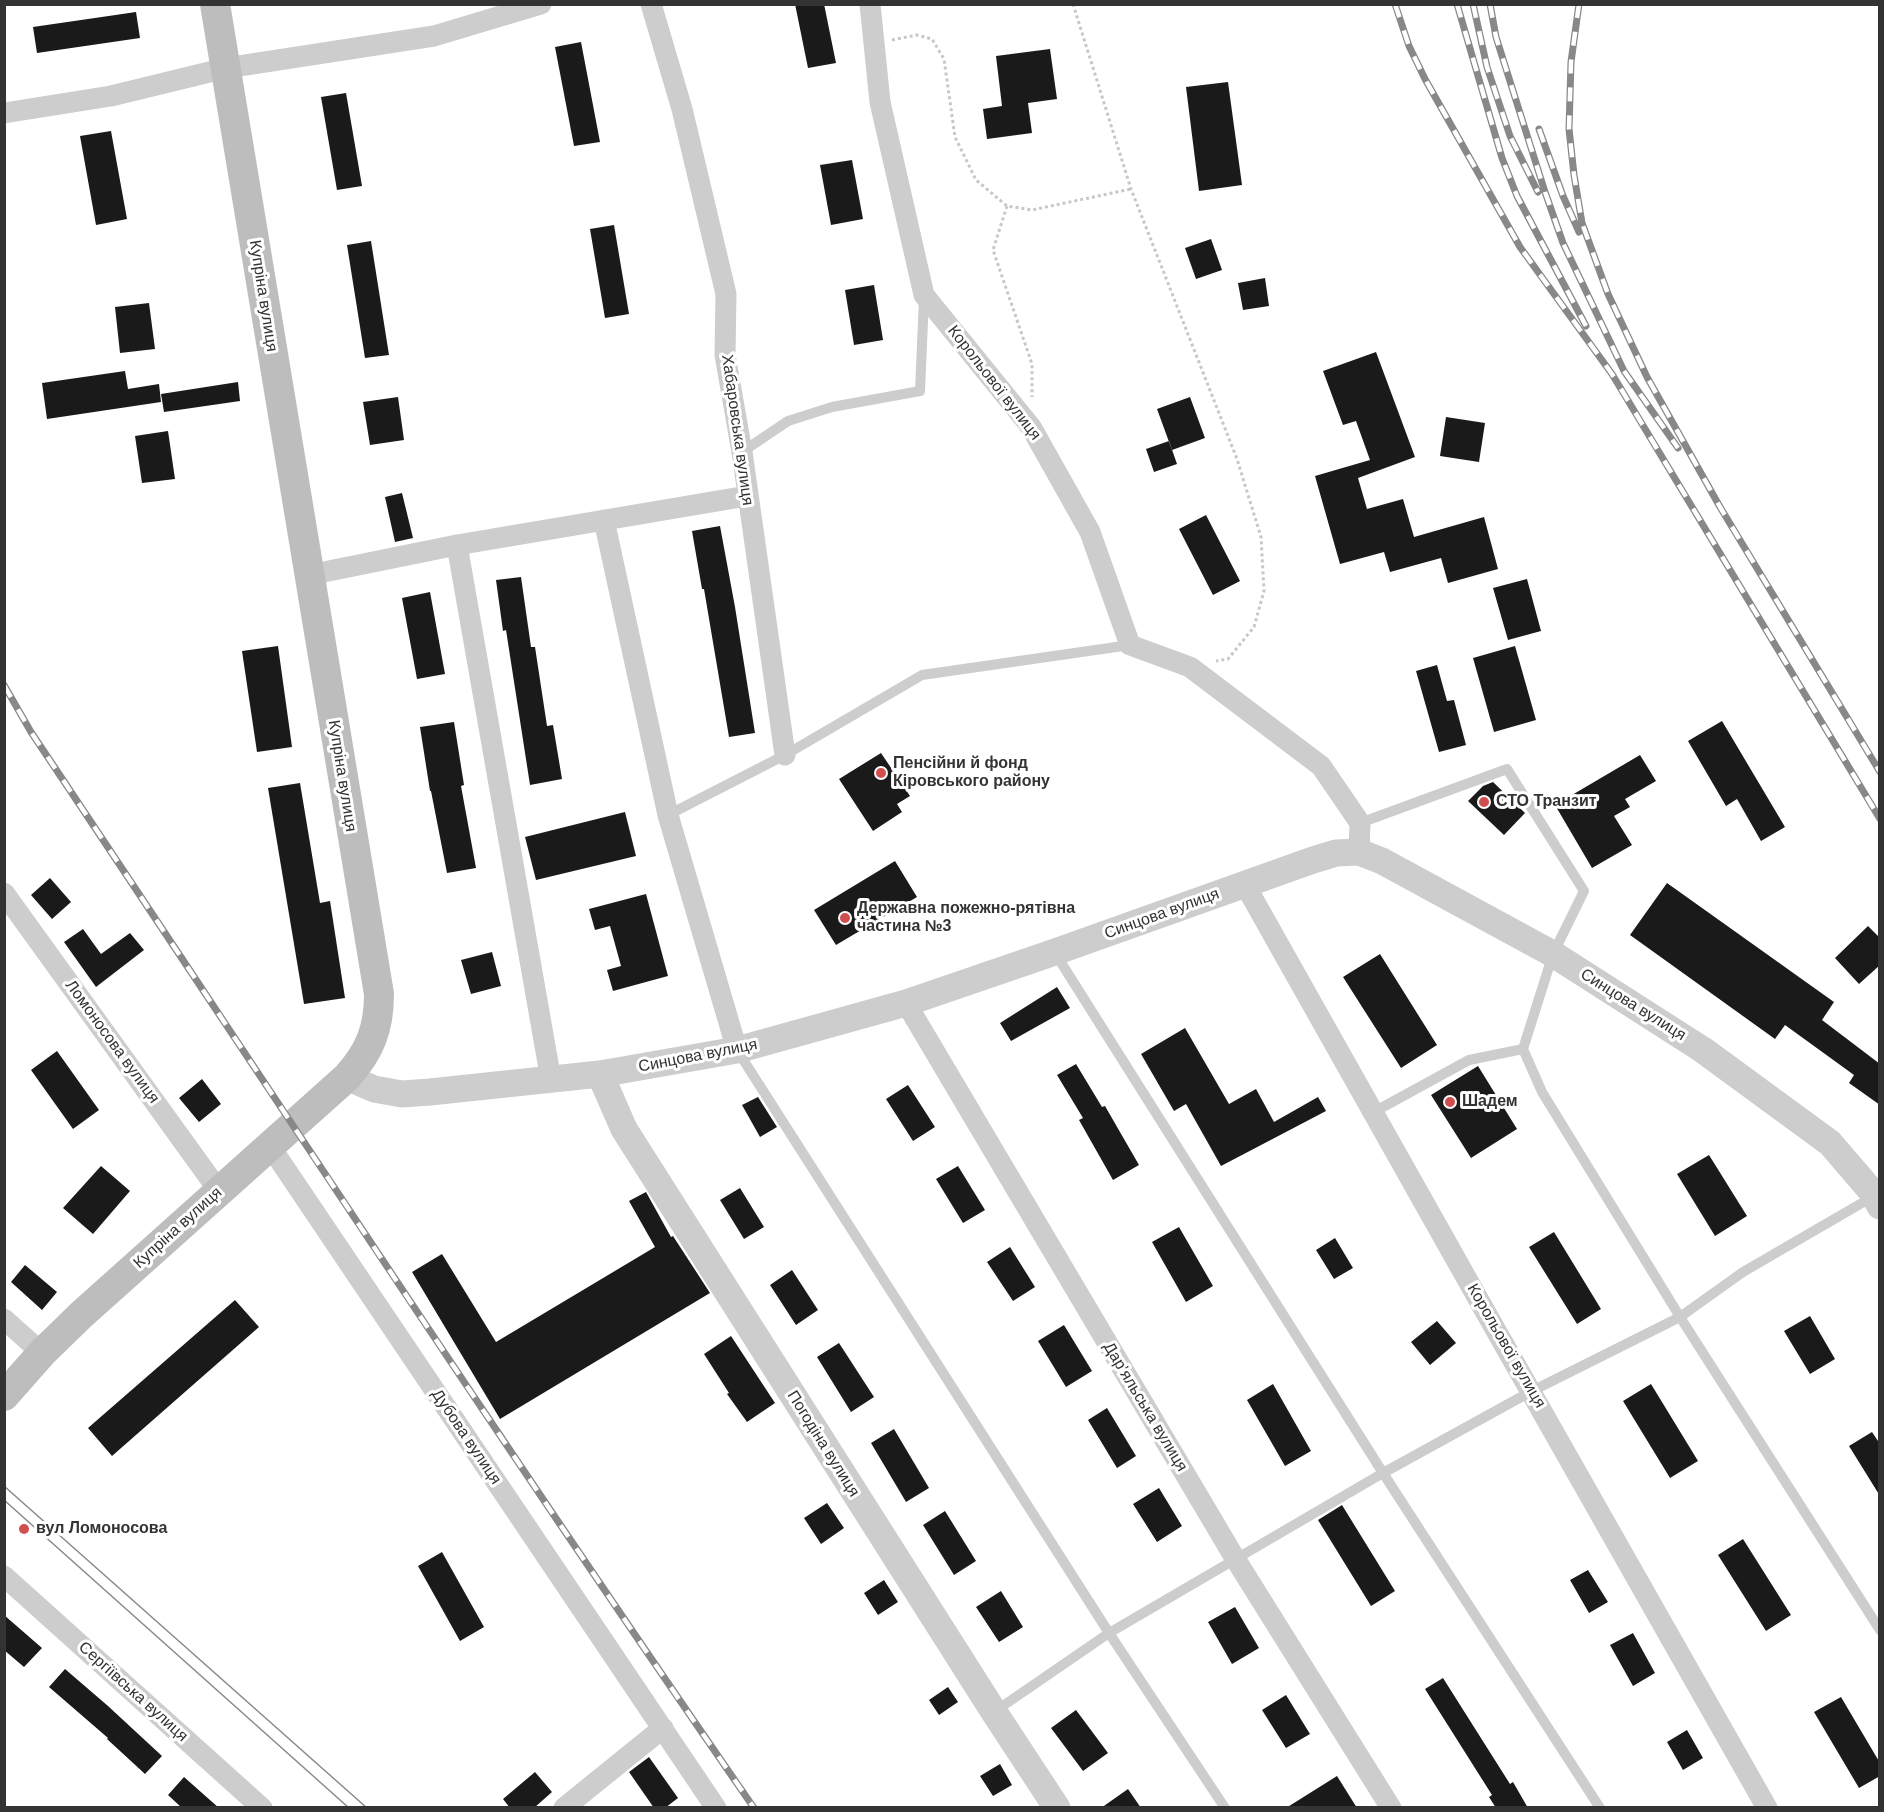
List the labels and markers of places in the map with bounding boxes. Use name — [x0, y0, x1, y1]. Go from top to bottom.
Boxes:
place label: Пенсійни й фонд Кіровського району — [893, 754, 1050, 792]
marker: Пенсійни й фонд Кіровського району — [874, 766, 888, 780]
place label: СТО Транзит — [1496, 792, 1597, 812]
marker: СТО Транзит — [1477, 795, 1491, 809]
place label: Державна пожежно-рятівна частина №3 — [857, 899, 1075, 937]
marker: Державна пожежно-рятівна частина №3 — [838, 911, 852, 925]
place label: Шадем — [1462, 1092, 1518, 1112]
marker: Шадем — [1443, 1095, 1457, 1109]
place label: вул Ломоносова — [36, 1519, 167, 1539]
marker: вул Ломоносова — [17, 1522, 31, 1536]

